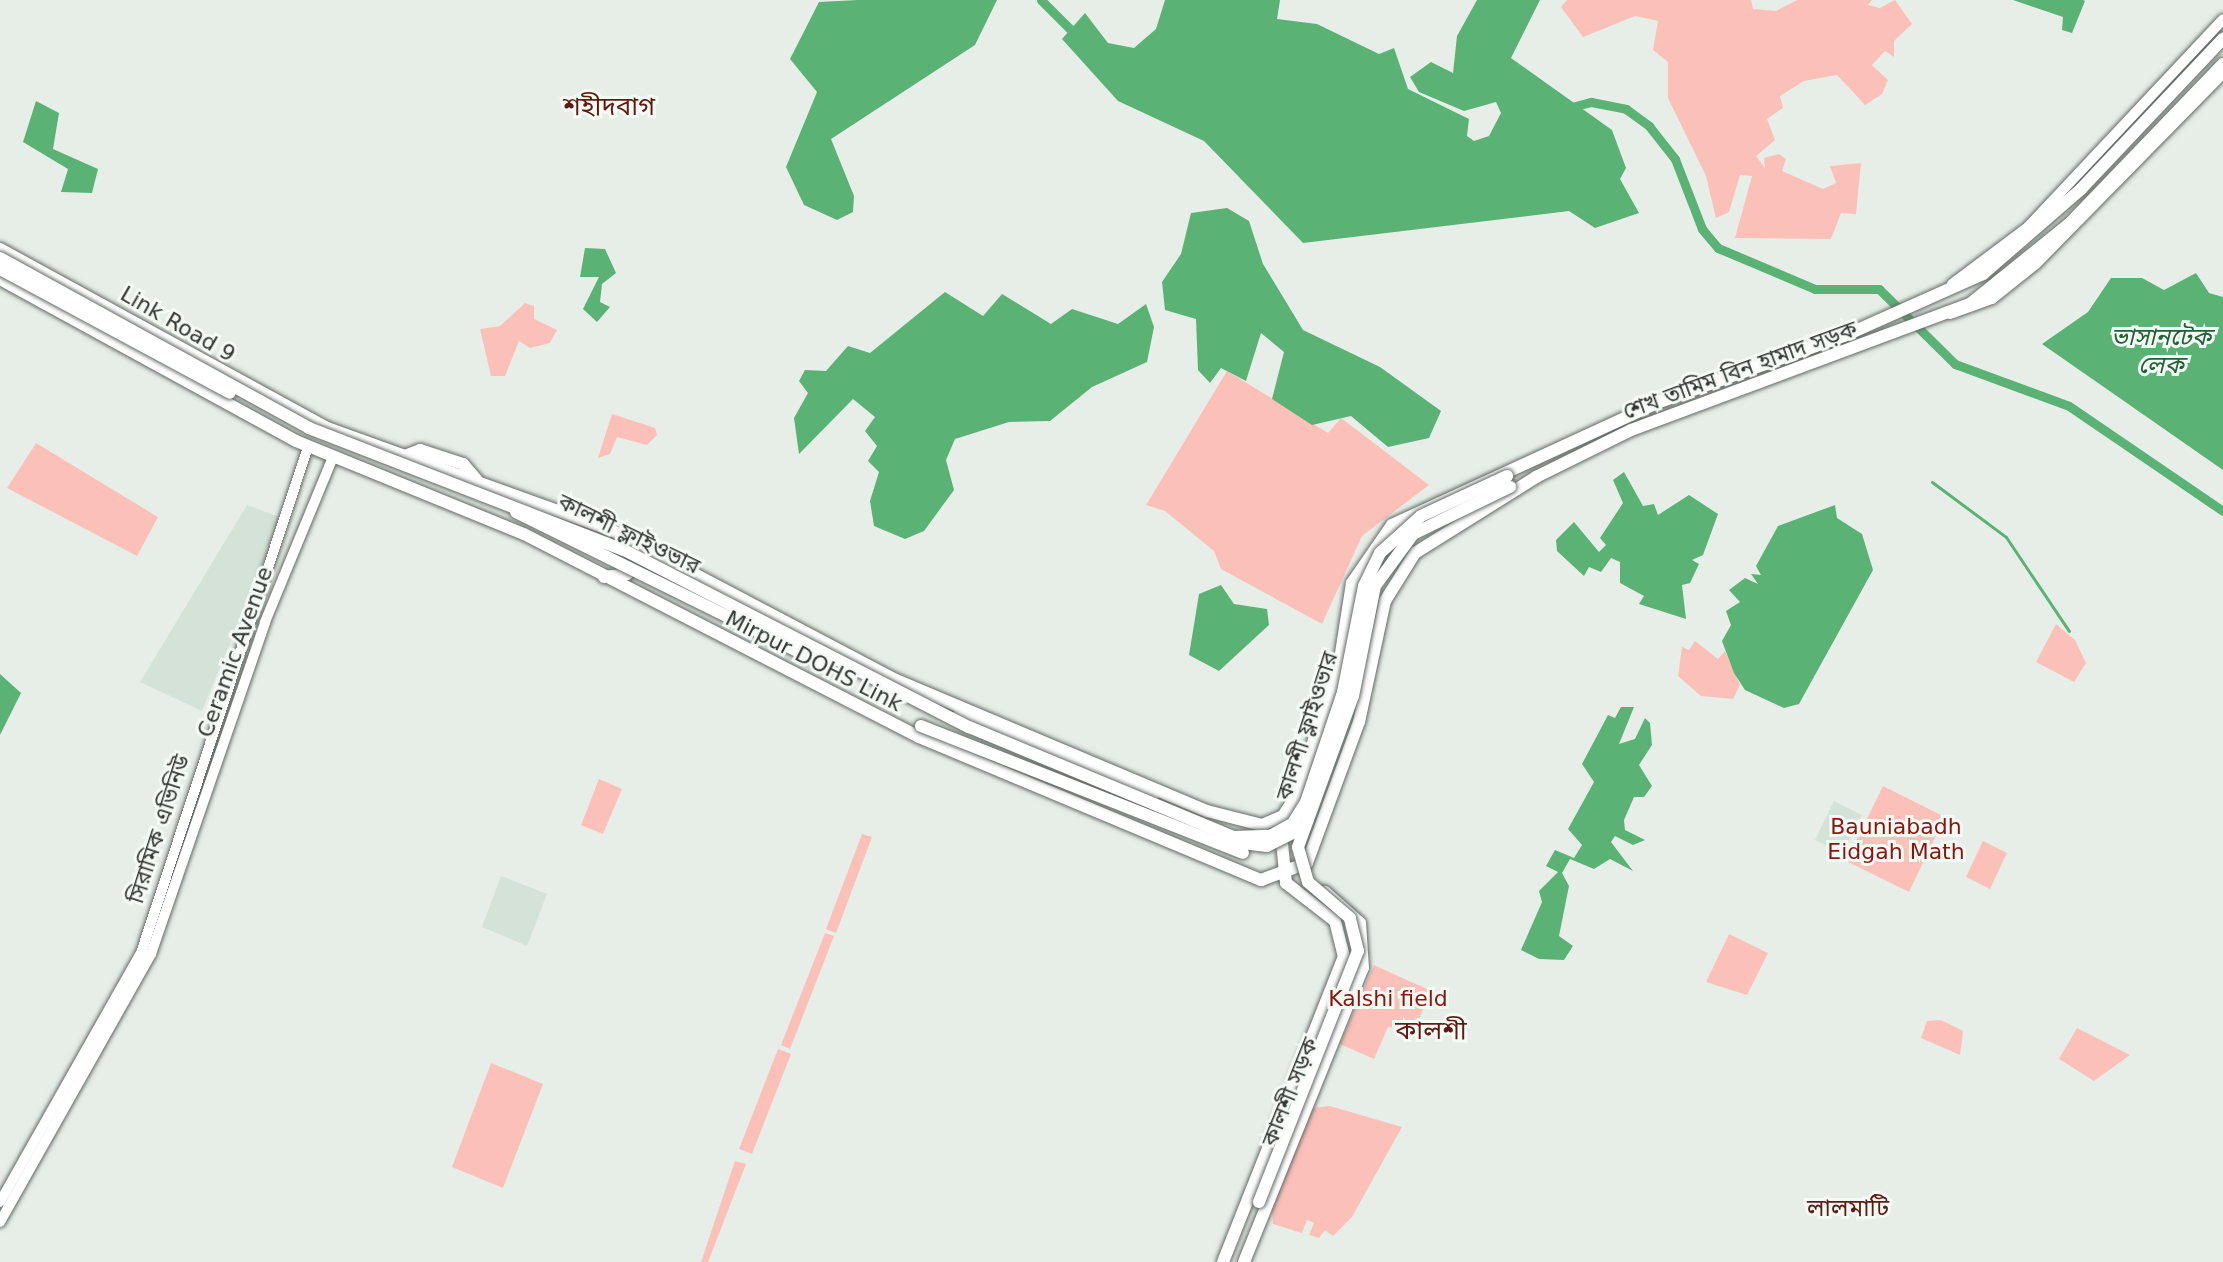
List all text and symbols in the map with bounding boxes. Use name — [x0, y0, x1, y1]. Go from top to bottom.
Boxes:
district label: শহীদবাগ — [563, 91, 655, 123]
street label: Link Road 9 — [116, 281, 240, 367]
street label: শেখ তামিম বিন হামাদ সড়ক — [1619, 315, 1861, 425]
water label: ভাসানটেক লেক — [2111, 324, 2211, 380]
street label: কালশী ফ্লাইওভার — [554, 488, 704, 580]
street label: Ceramic Avenue — [192, 563, 278, 741]
street label: Mirpur DOHS Link — [721, 605, 907, 717]
street label: কালশী ফ্লাইওভার — [1271, 649, 1343, 803]
street label: সিরামিক এভিনিউ — [123, 751, 195, 907]
park label: Bauniabadh Eidgah Math — [1827, 813, 1965, 864]
park label: Kalshi field — [1328, 986, 1448, 1012]
district label: কালশী — [1395, 1015, 1467, 1047]
street label: কালশী সড়ক — [1256, 1034, 1324, 1150]
district label: লালমাটি — [1807, 1195, 1889, 1223]

